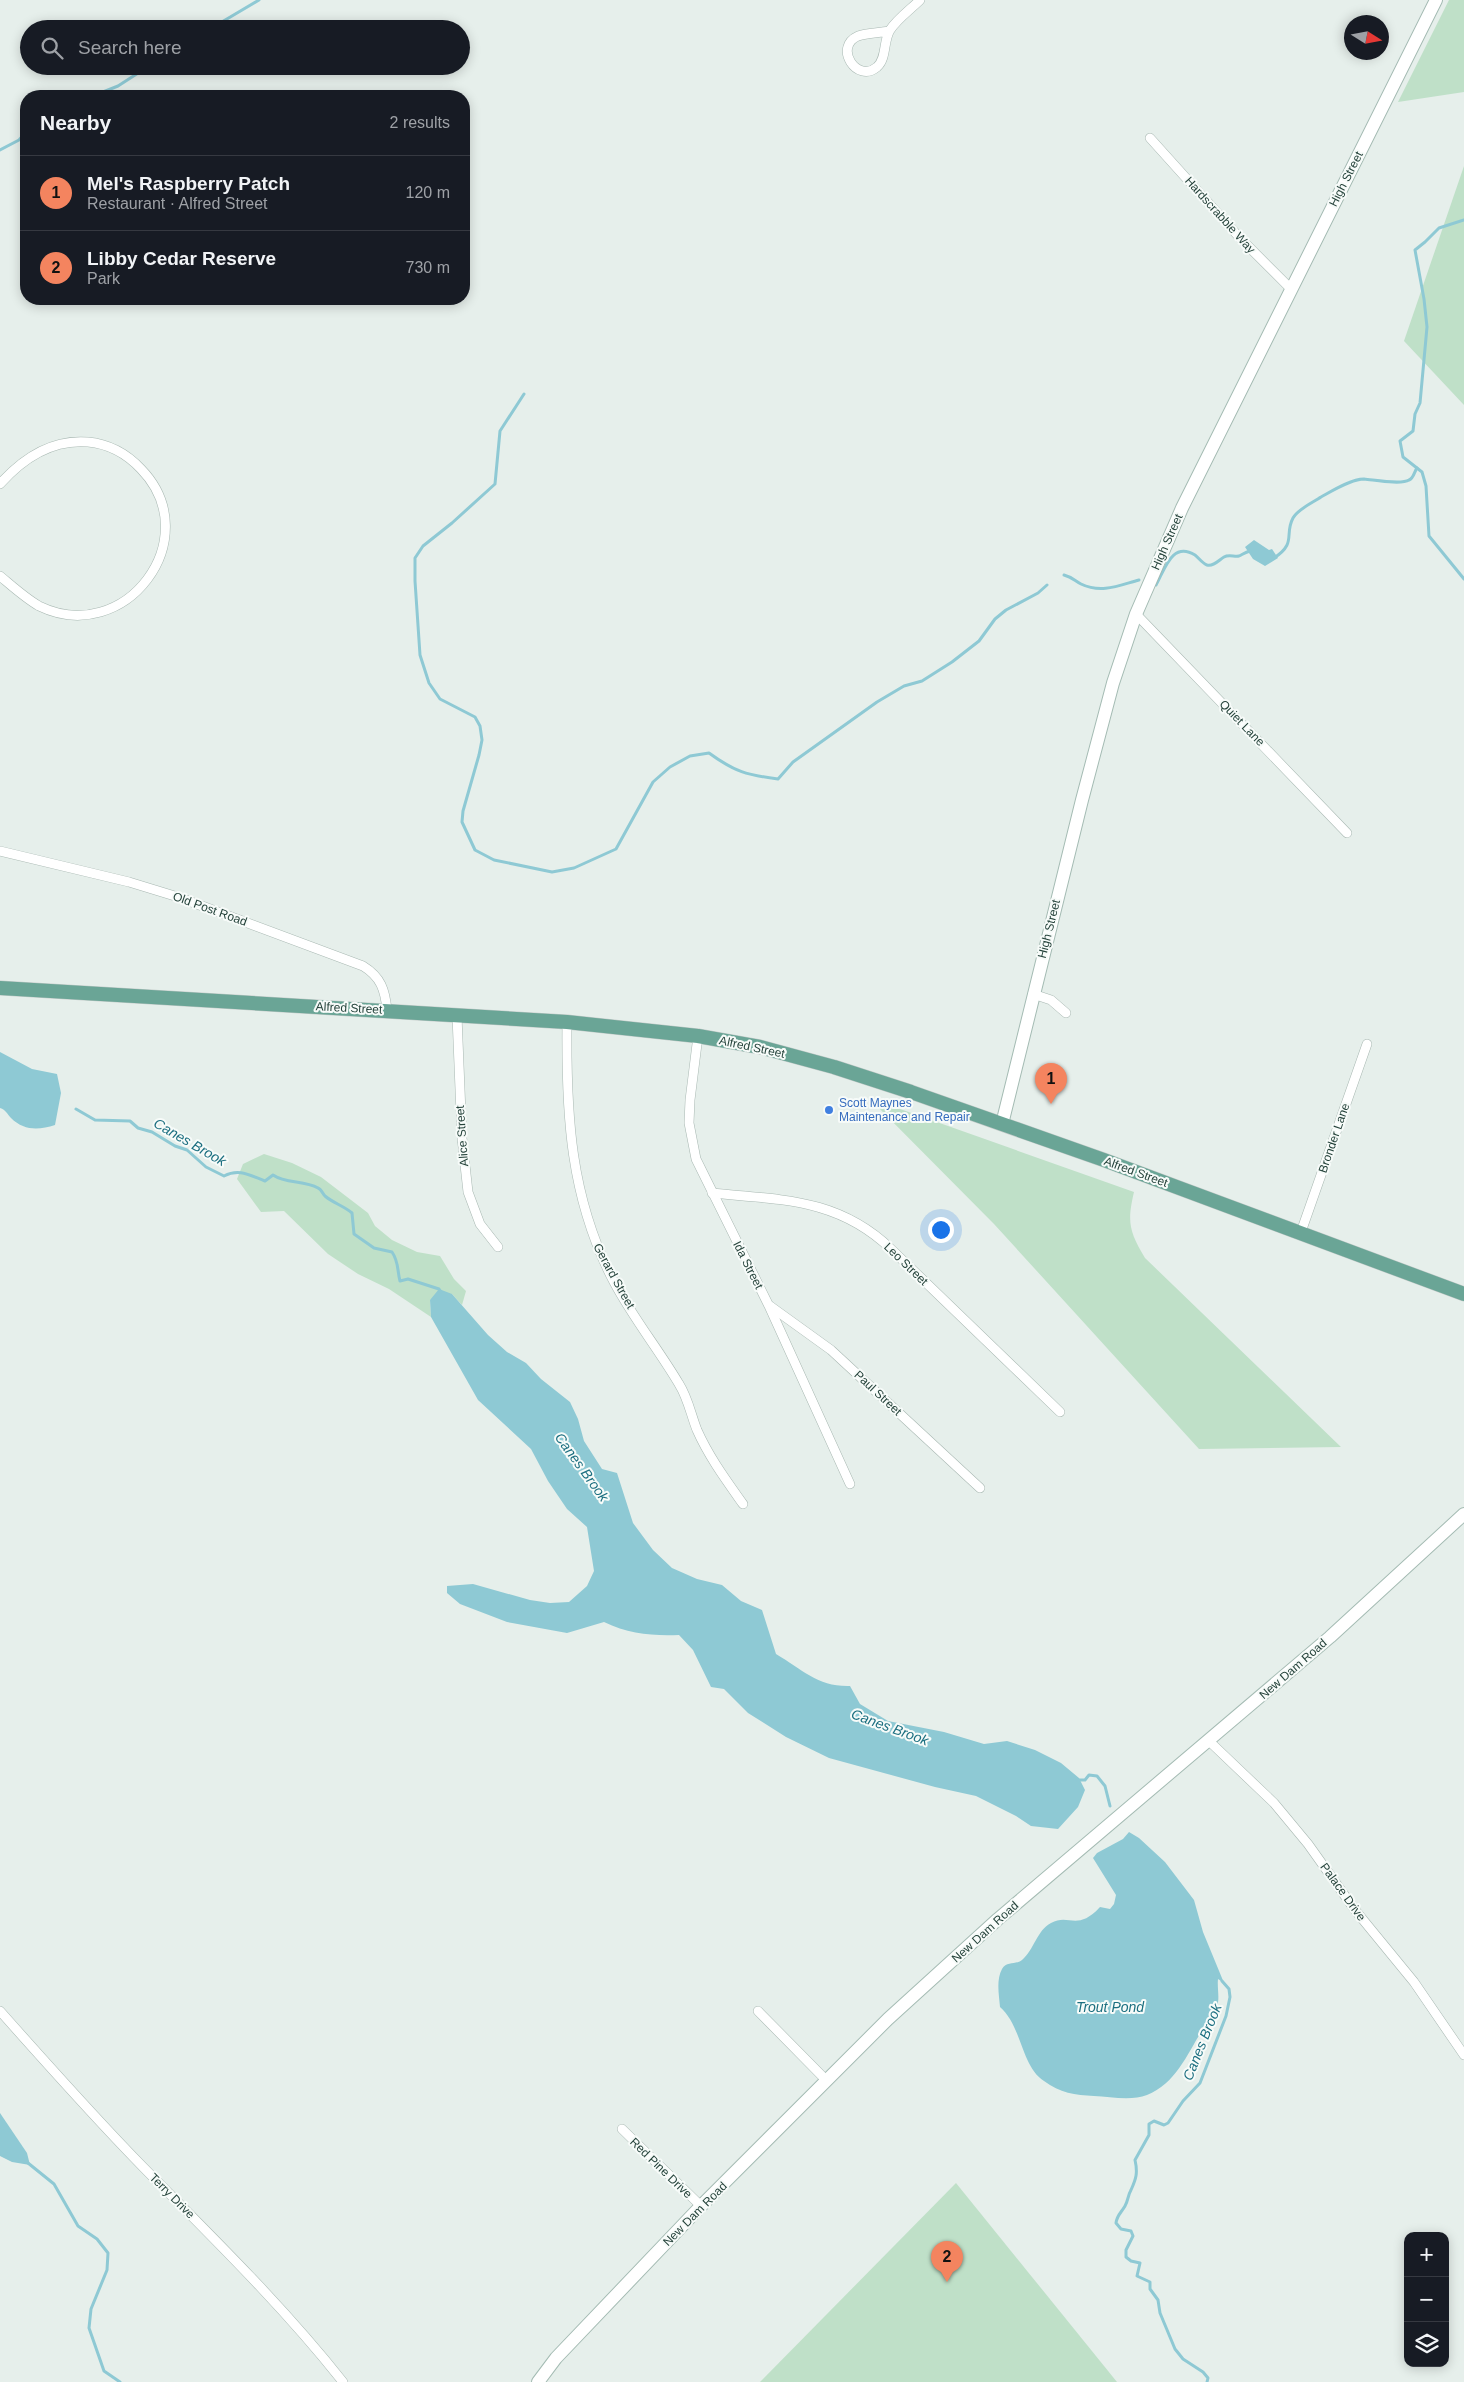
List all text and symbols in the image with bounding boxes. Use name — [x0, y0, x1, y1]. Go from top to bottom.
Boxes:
north arrow — [1344, 15, 1389, 60]
search box — [20, 20, 470, 75]
icon: search — [38, 34, 66, 62]
text: Search here — [78, 37, 182, 58]
text: Nearby — [40, 111, 111, 134]
text: 2 results — [390, 114, 450, 131]
street label: High Street — [1326, 148, 1366, 209]
text: Mel's Raspberry Patch — [87, 173, 290, 194]
street label: Hardscrabble Way — [1182, 174, 1258, 256]
text: 1 — [52, 184, 60, 201]
text: 120 m — [406, 184, 450, 201]
text: Restaurant · Alfred Street — [87, 195, 268, 212]
text: Libby Cedar Reserve — [87, 248, 276, 269]
text: 2 — [52, 259, 60, 276]
text: 730 m — [406, 259, 450, 276]
text: Park — [87, 270, 120, 287]
street label: High Street — [1148, 511, 1186, 572]
street label: Quiet Lane — [1217, 697, 1268, 749]
street label: Old Post Road — [171, 889, 249, 929]
street label: High Street — [1035, 898, 1063, 960]
street label: Alfred Street — [315, 999, 383, 1017]
street label: Alfred Street — [718, 1033, 787, 1061]
pin: 1 — [1035, 1063, 1067, 1104]
place label: Scott Maynes Maintenance and Repair — [839, 1096, 970, 1124]
street label: Bronder Lane — [1316, 1101, 1353, 1175]
street label: Alice Street — [453, 1104, 471, 1167]
marker: Scott Maynes Maintenance and Repair — [823, 1104, 835, 1116]
water label: Canes Brook — [151, 1115, 230, 1170]
street label: Alfred Street — [1102, 1154, 1170, 1190]
your location — [928, 1217, 954, 1243]
street label: Ida Street — [730, 1239, 766, 1292]
street label: Leo Street — [881, 1240, 931, 1289]
street label: Gerard Street — [590, 1241, 638, 1312]
street label: Paul Street — [852, 1368, 905, 1419]
water label: Canes Brook — [552, 1430, 613, 1505]
street label: New Dam Road — [1256, 1636, 1330, 1702]
water label: Canes Brook — [849, 1706, 932, 1749]
street label: Palace Drive — [1317, 1860, 1369, 1924]
street label: New Dam Road — [949, 1898, 1021, 1966]
water label: Trout Pond — [1076, 1999, 1145, 2015]
water label: Canes Brook — [1179, 2001, 1225, 2083]
street label: Red Pine Drive — [627, 2135, 695, 2201]
street label: Terry Drive — [147, 2171, 198, 2222]
street label: New Dam Road — [660, 2179, 730, 2249]
map controls — [1404, 2232, 1449, 2367]
button: + — [1404, 2232, 1449, 2277]
pin: 2 — [931, 2241, 963, 2282]
button: − — [1404, 2277, 1449, 2322]
button: layers — [1404, 2322, 1449, 2367]

